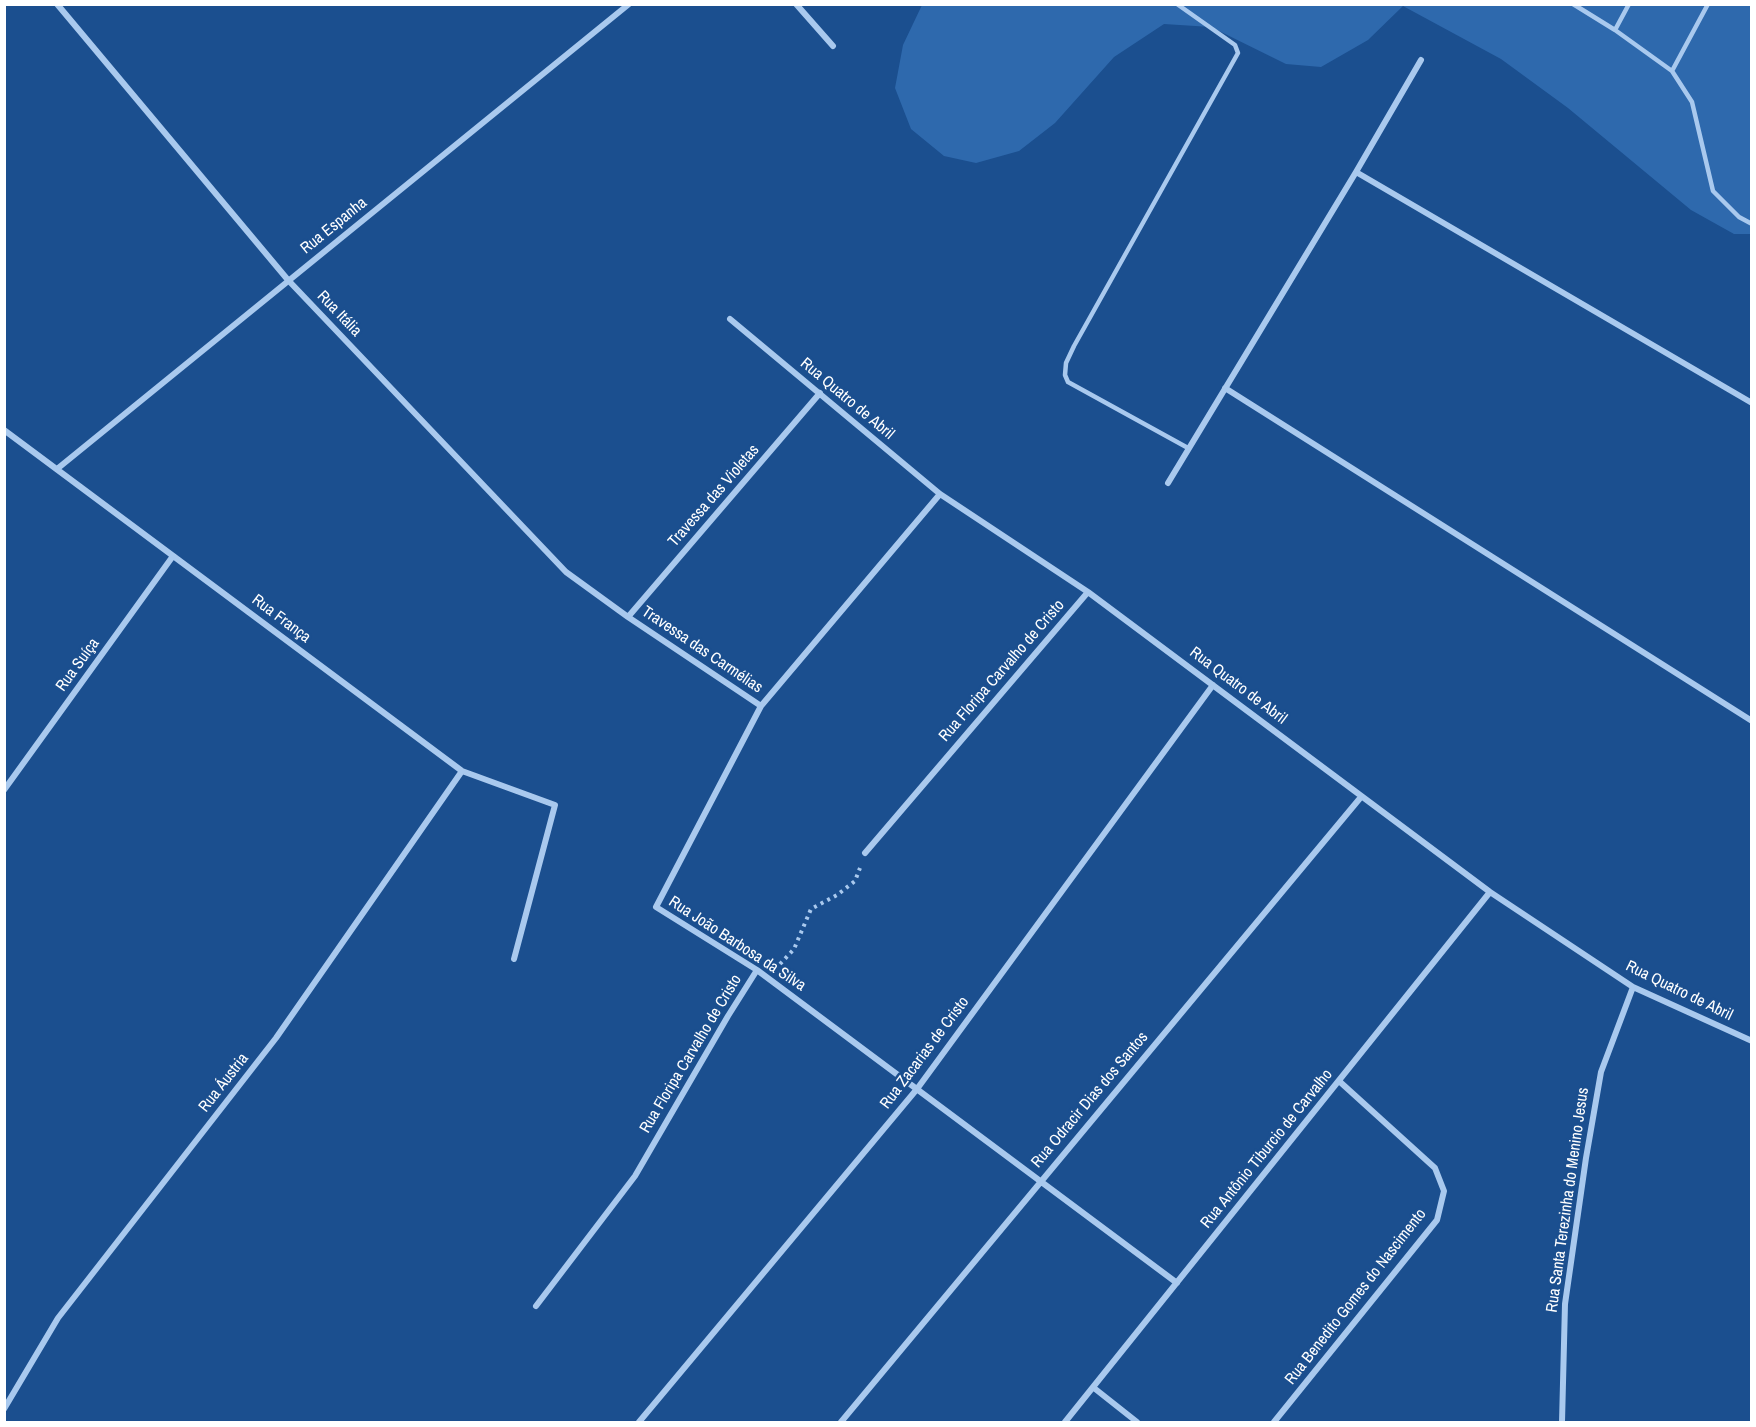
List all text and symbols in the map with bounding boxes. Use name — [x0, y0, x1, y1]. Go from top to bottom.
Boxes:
street label: Rua Espanha — [297, 194, 371, 258]
street label: Rua Itália — [313, 287, 365, 341]
street label: Rua Quatro de Abril — [796, 354, 898, 444]
street label: Travessa das Violetas — [664, 441, 764, 551]
street label: Rua França — [248, 591, 314, 647]
street label: Rua Floripa Carvalho de Cristo — [935, 596, 1069, 746]
street label: Travessa das Carmélias — [638, 602, 766, 698]
street label: Rua Suíça — [52, 635, 104, 695]
street label: Rua Quatro de Abril — [1186, 643, 1290, 729]
street label: Rua João Barbosa da Silva — [665, 892, 809, 996]
street label: Rua Quatro de Abril — [1622, 957, 1736, 1025]
street label: Rua Floripa Carvalho de Cristo — [636, 971, 746, 1137]
street label: Rua Zacarias de Cristo — [877, 993, 973, 1113]
street label: Rua Odracir Dias dos Santos — [1028, 1028, 1152, 1172]
street label: Rua Áustria — [195, 1050, 253, 1116]
street label: Rua Antônio Tiburcio de Carvalho — [1197, 1066, 1337, 1232]
street label: Rua Santa Terezinha do Menino Jesus — [1543, 1086, 1593, 1314]
street label: Rua Benedito Gomes do Nascimento — [1281, 1205, 1431, 1389]

